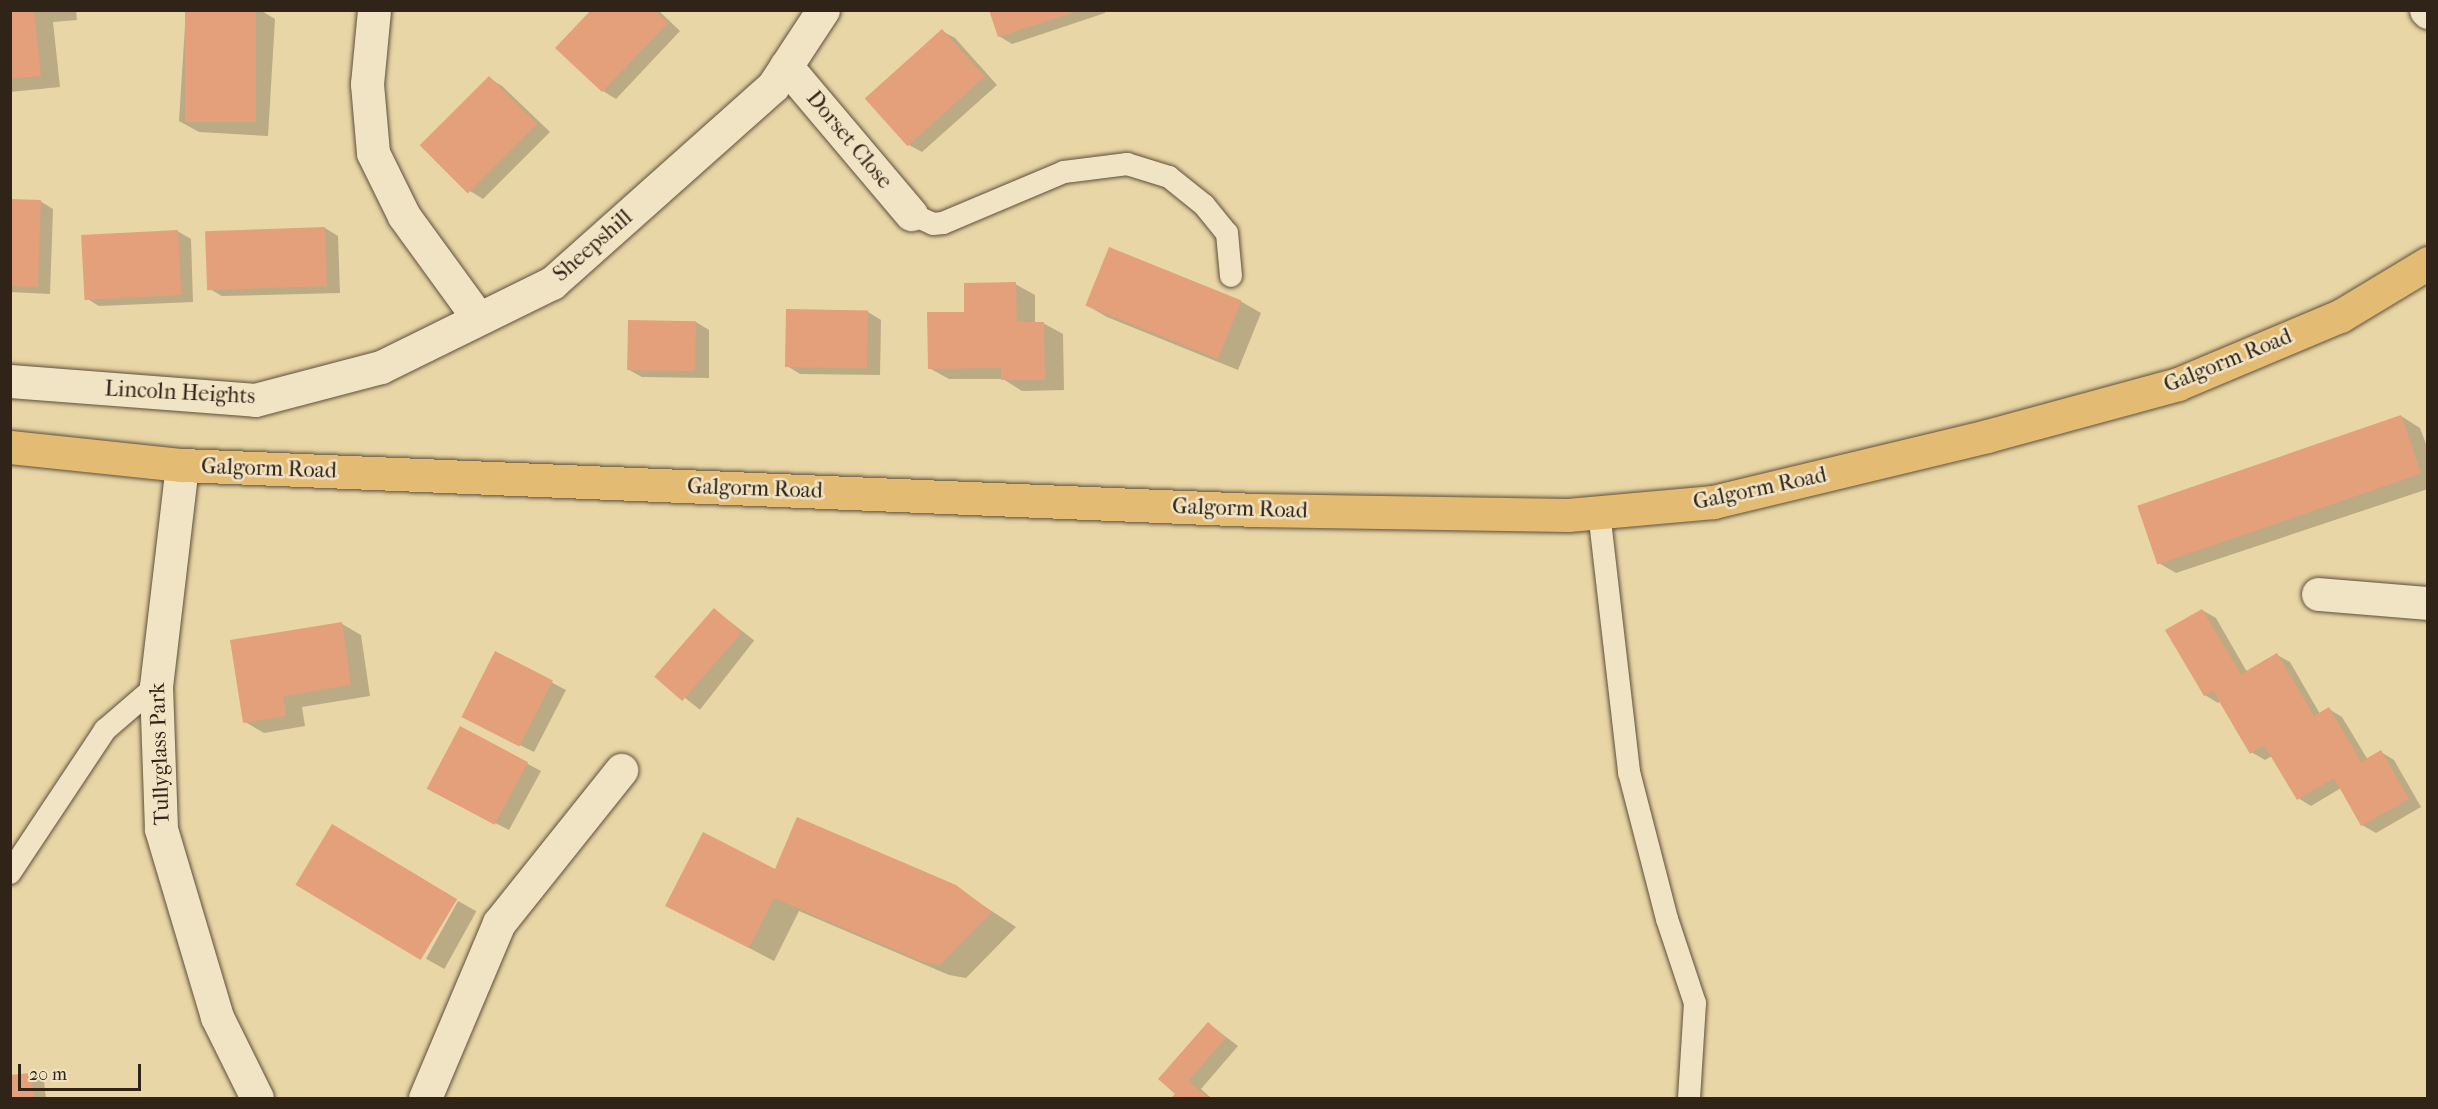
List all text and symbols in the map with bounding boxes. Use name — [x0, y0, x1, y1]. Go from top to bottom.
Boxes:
street label: Dorset Close — [800, 86, 898, 194]
street label: Sheepshill — [548, 204, 638, 288]
street label: Galgorm Road — [2160, 323, 2296, 399]
street label: Lincoln Heights — [104, 376, 256, 410]
street label: Galgorm Road — [201, 453, 337, 485]
street label: Galgorm Road — [1691, 462, 1829, 516]
street label: Galgorm Road — [687, 473, 823, 505]
street label: Galgorm Road — [1172, 493, 1308, 525]
street label: Tullyglass Park — [144, 682, 176, 826]
scale bar — [21, 1052, 144, 1090]
text: 20 m — [29, 1064, 67, 1085]

